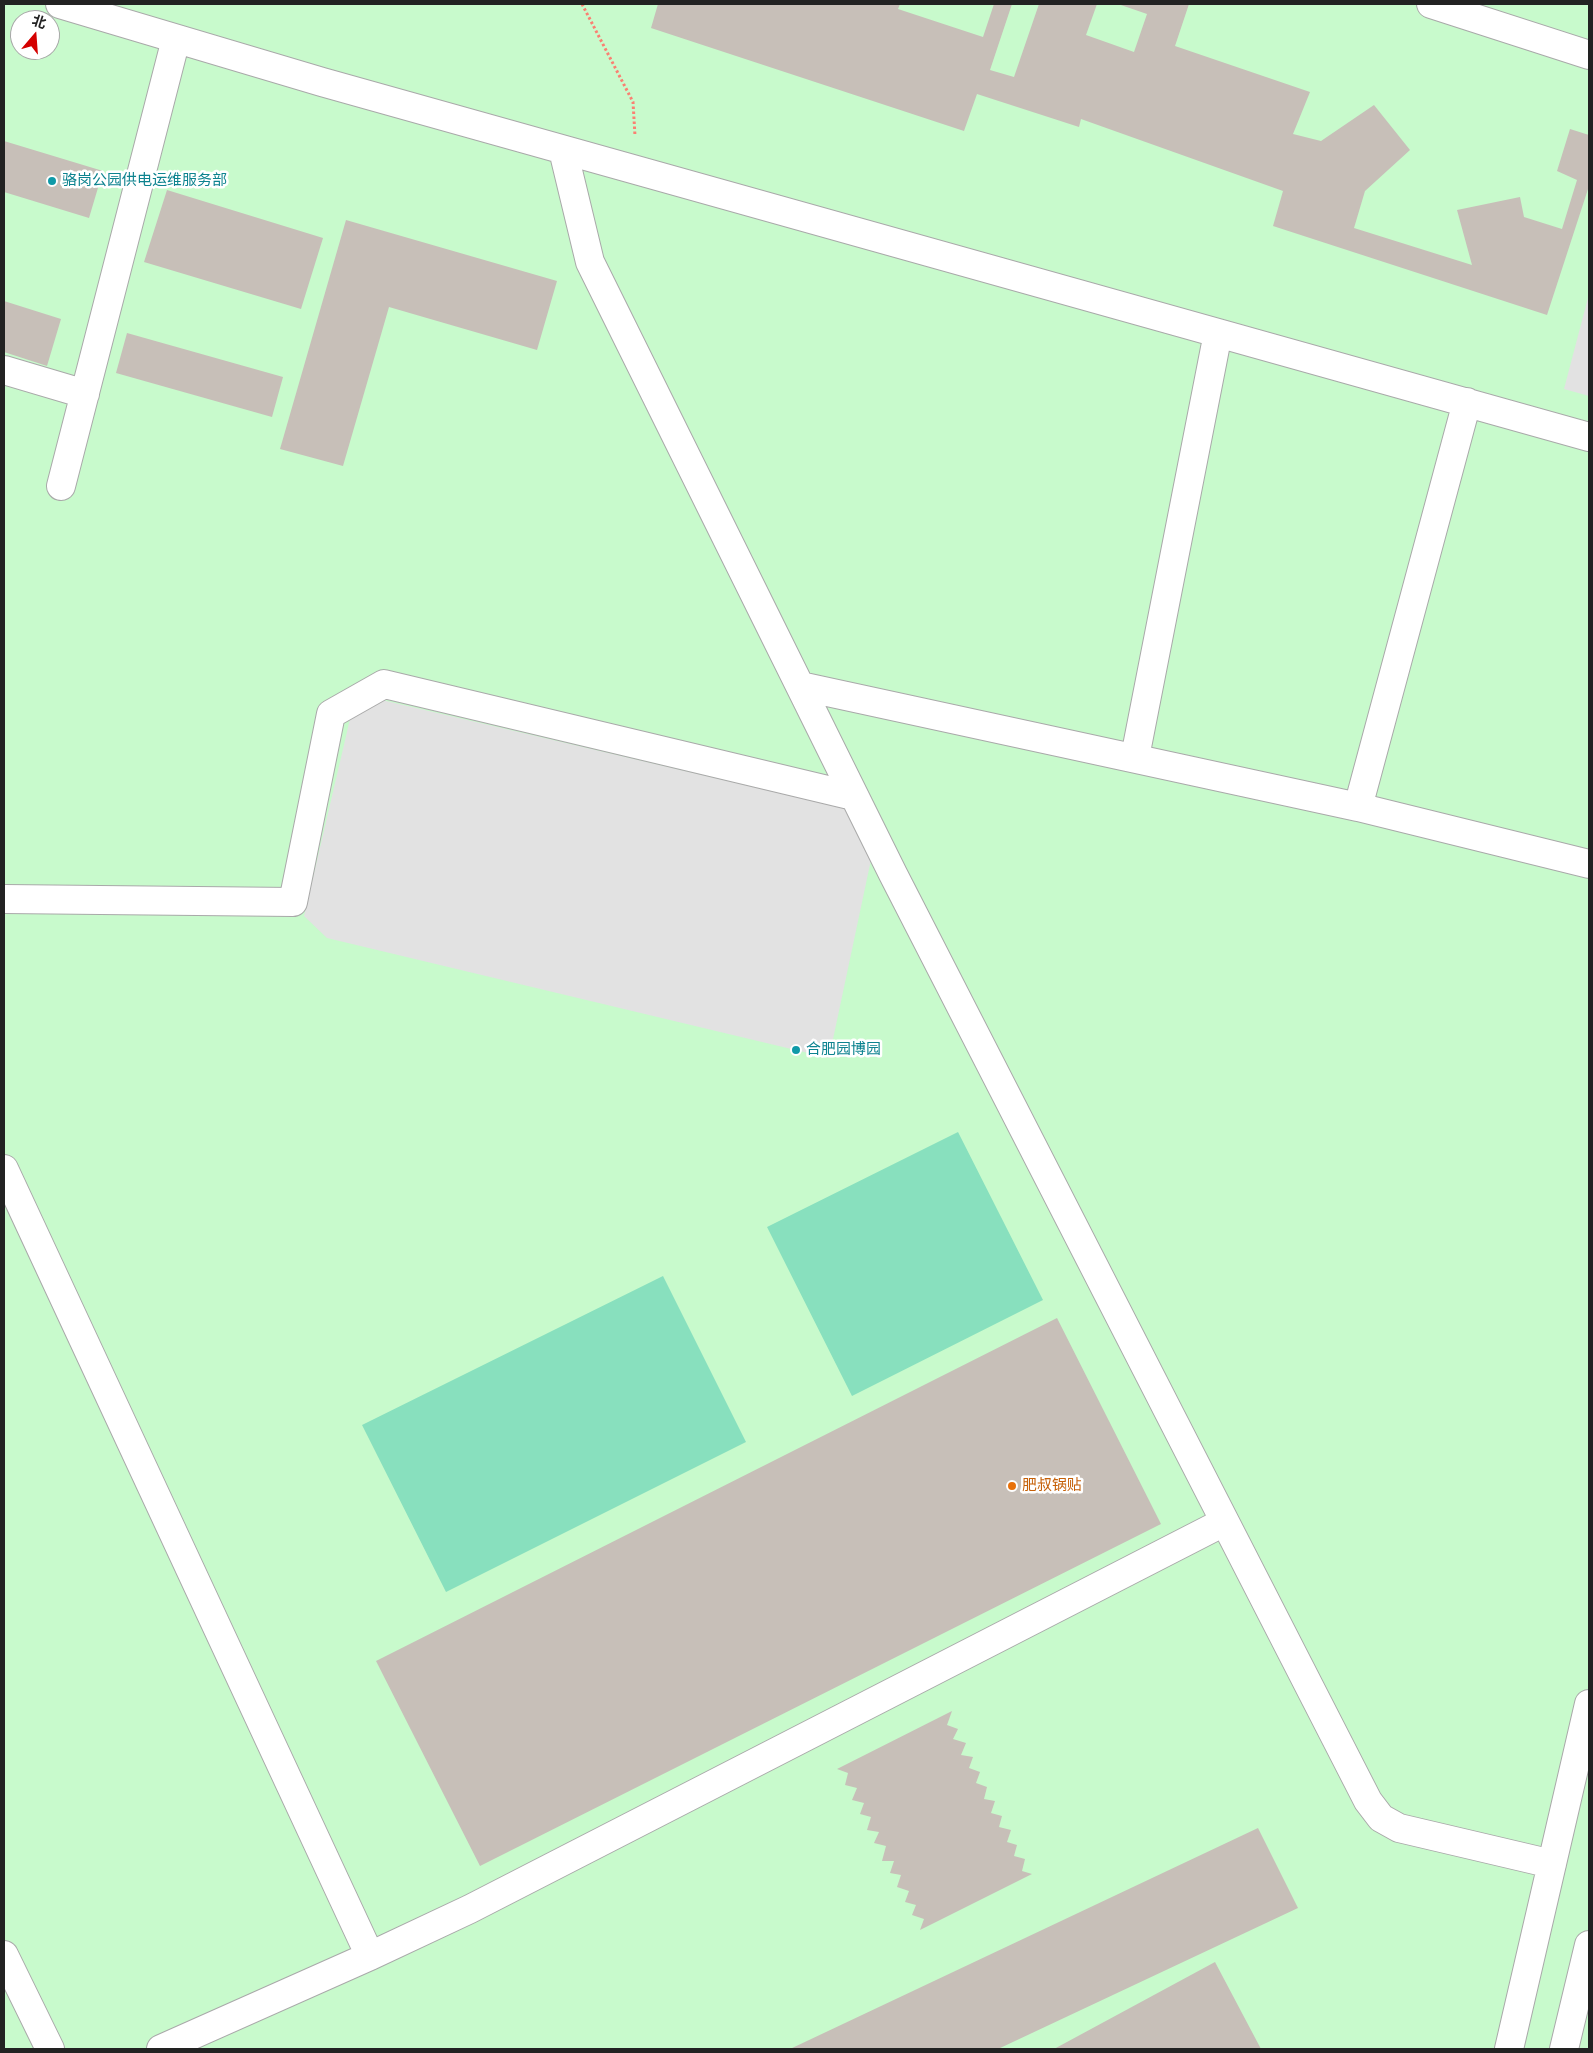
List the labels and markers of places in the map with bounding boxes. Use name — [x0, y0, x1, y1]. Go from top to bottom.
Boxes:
place label: 骆岗公园供电运维服务部 — [62, 172, 227, 190]
marker: 骆岗公园供电运维服务部 — [46, 175, 58, 187]
place label: 合肥园博园 — [806, 1041, 881, 1059]
marker: 合肥园博园 — [790, 1044, 802, 1056]
place label: 肥叔锅贴 — [1022, 1477, 1082, 1495]
marker: 肥叔锅贴 — [1006, 1480, 1018, 1492]

